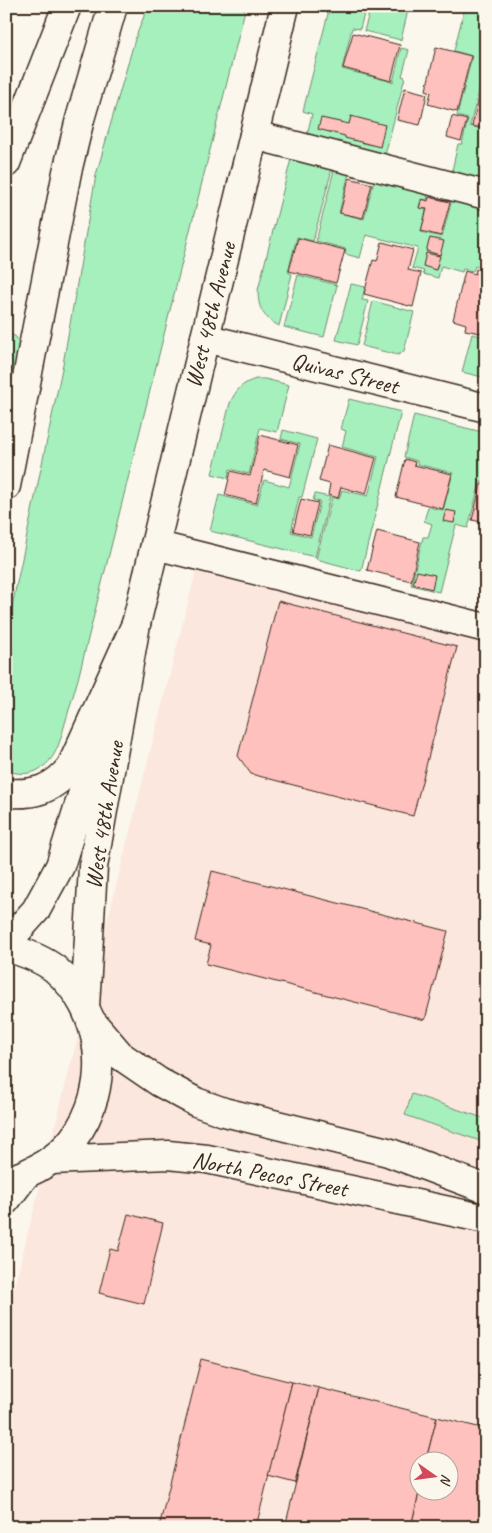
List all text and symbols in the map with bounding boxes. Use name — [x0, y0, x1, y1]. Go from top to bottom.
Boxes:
street label: West 48th Avenue — [177, 237, 243, 391]
street label: Quivas Street — [288, 345, 403, 401]
street label: West 48th Avenue — [78, 737, 131, 891]
street label: North Pecos Street — [190, 1144, 352, 1204]
north arrow — [410, 1450, 460, 1500]
text: N — [436, 1473, 455, 1488]

